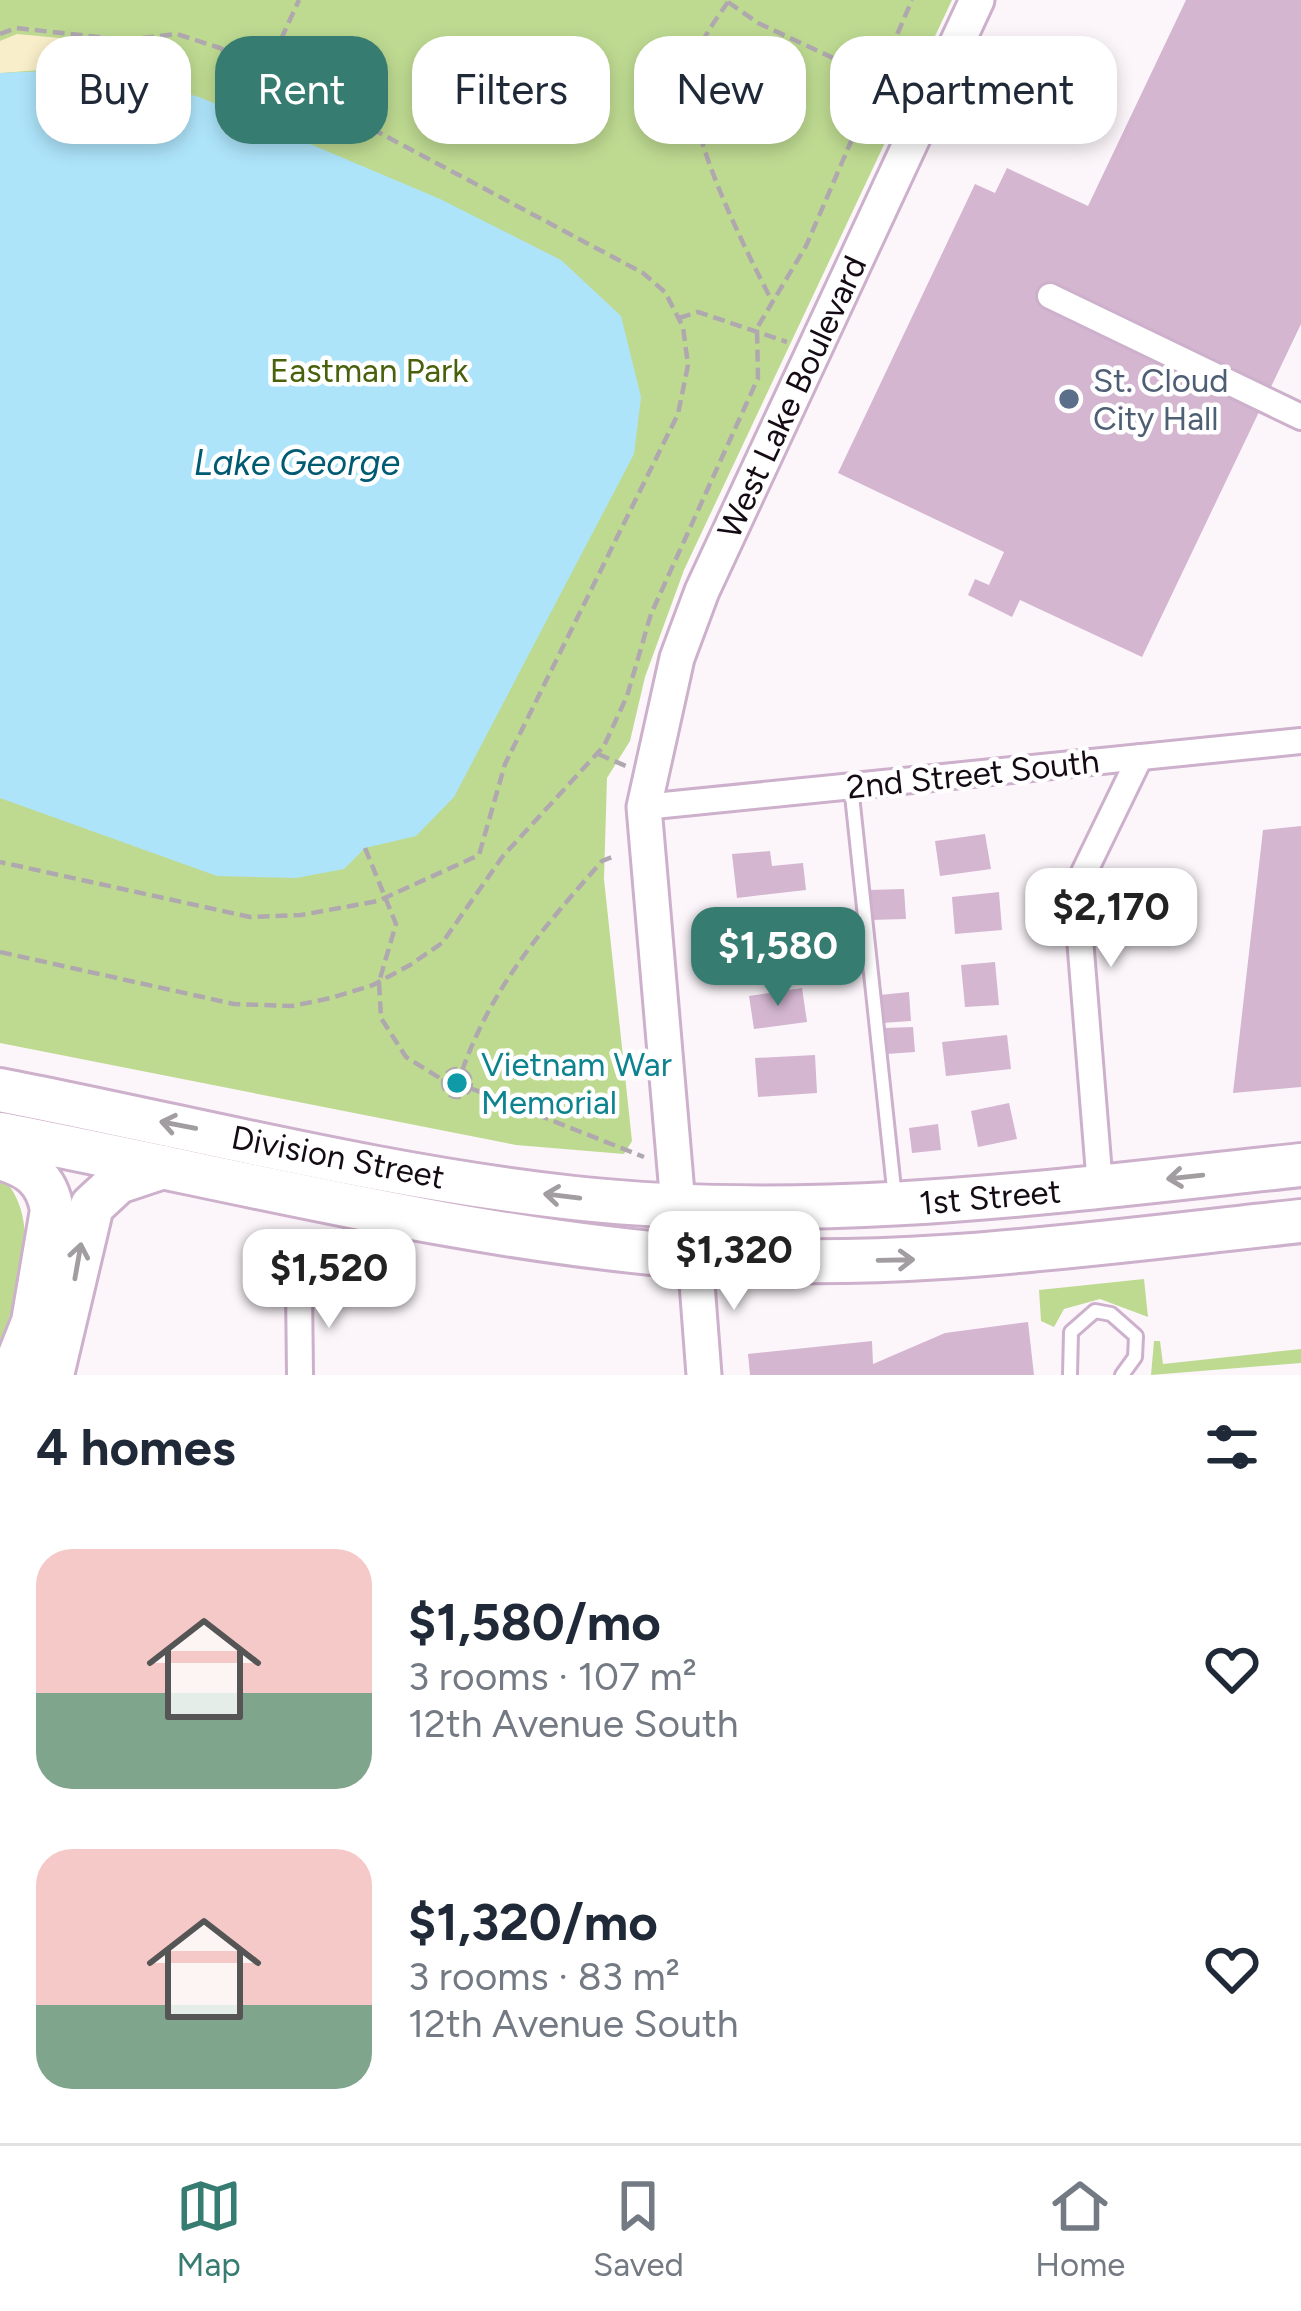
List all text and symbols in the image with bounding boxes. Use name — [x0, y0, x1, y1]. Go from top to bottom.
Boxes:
chip: Buy — [36, 36, 191, 144]
chip: Rent — [215, 36, 388, 144]
chip: Filters — [412, 36, 610, 144]
chip: New — [634, 36, 806, 144]
chip: Apartment — [830, 36, 1117, 144]
street label: West Lake Boulevard — [709, 250, 875, 544]
park label: Eastman Park — [270, 351, 468, 390]
place label: St. Cloud City Hall — [1093, 361, 1229, 438]
marker: St. Cloud City Hall — [1056, 386, 1082, 412]
water label: Lake George — [194, 441, 401, 484]
street label: 2nd Street South — [845, 741, 1101, 807]
pin: $2,170 — [1013, 868, 1209, 970]
text: $2,170 — [1052, 883, 1170, 930]
pin: $1,580 — [680, 907, 876, 1009]
text: $1,580 — [718, 922, 838, 969]
place label: Vietnam War Memorial — [481, 1045, 672, 1122]
marker: Vietnam War Memorial — [444, 1070, 470, 1096]
one-way arrow — [160, 1113, 199, 1135]
street label: Division Street — [228, 1117, 448, 1197]
one-way arrow — [1166, 1166, 1205, 1189]
street label: 1st Street — [918, 1171, 1062, 1223]
one-way arrow — [543, 1185, 582, 1207]
pin: $1,320 — [636, 1211, 832, 1313]
text: $1,320 — [675, 1226, 793, 1273]
pin: $1,520 — [231, 1229, 427, 1331]
one-way arrow — [68, 1242, 90, 1281]
text: $1,520 — [270, 1244, 388, 1291]
one-way arrow — [876, 1249, 915, 1271]
icon: filters — [1199, 1414, 1265, 1480]
text: 4 homes — [36, 1417, 236, 1478]
text: $1,580/mo — [408, 1592, 661, 1653]
icon: home — [132, 1597, 276, 1741]
icon: heart — [1199, 1636, 1265, 1702]
text: 3 rooms · 107 m² — [408, 1653, 697, 1700]
text: 12th Avenue South — [408, 1700, 738, 1747]
text: $1,320/mo — [408, 1892, 658, 1953]
icon: home — [132, 1897, 276, 2041]
icon: heart — [1199, 1936, 1265, 2002]
text: 3 rooms · 83 m² — [408, 1953, 680, 2000]
text: 12th Avenue South — [408, 2000, 738, 2047]
tab: Map — [176, 2173, 242, 2284]
tab: Saved — [593, 2173, 684, 2284]
tab: Home — [1035, 2173, 1125, 2284]

